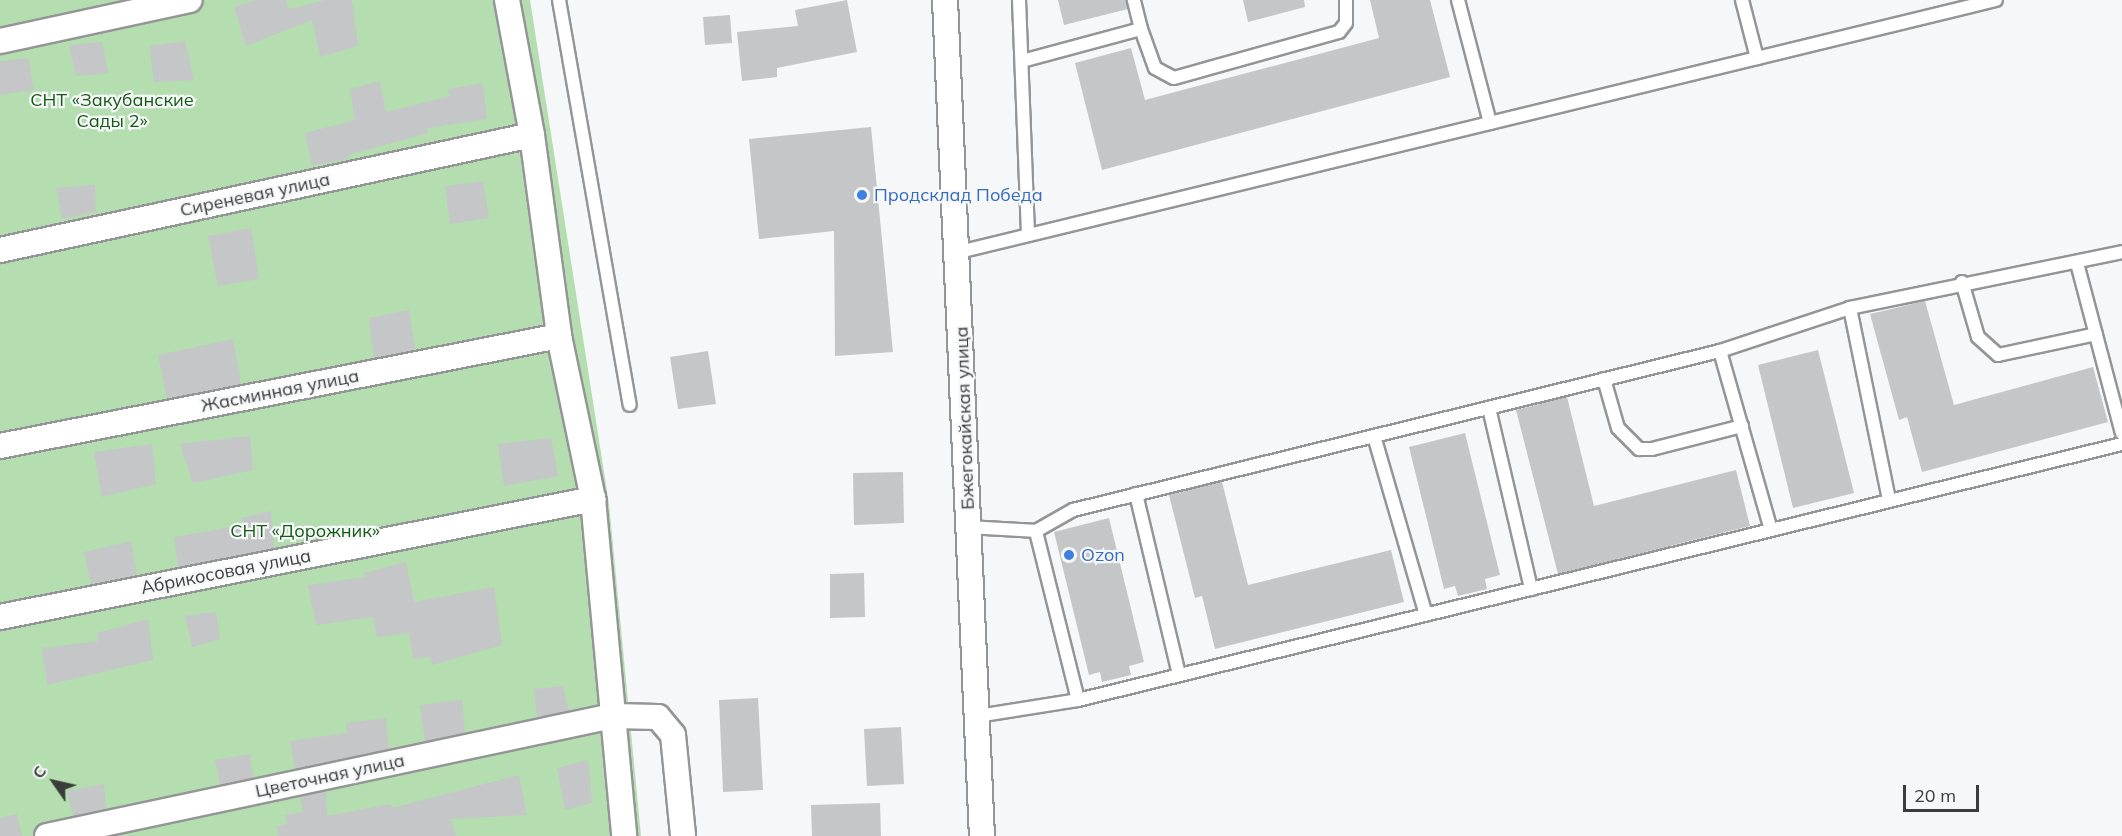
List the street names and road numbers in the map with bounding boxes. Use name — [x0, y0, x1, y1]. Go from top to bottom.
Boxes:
street label: Сиреневая улица — [178, 169, 332, 221]
street label: Бжегокайская улица — [951, 326, 979, 510]
street label: Жасминная улица — [199, 365, 361, 417]
street label: Абрикосовая улица — [139, 545, 313, 599]
street label: Цветочная улица — [253, 750, 407, 802]

